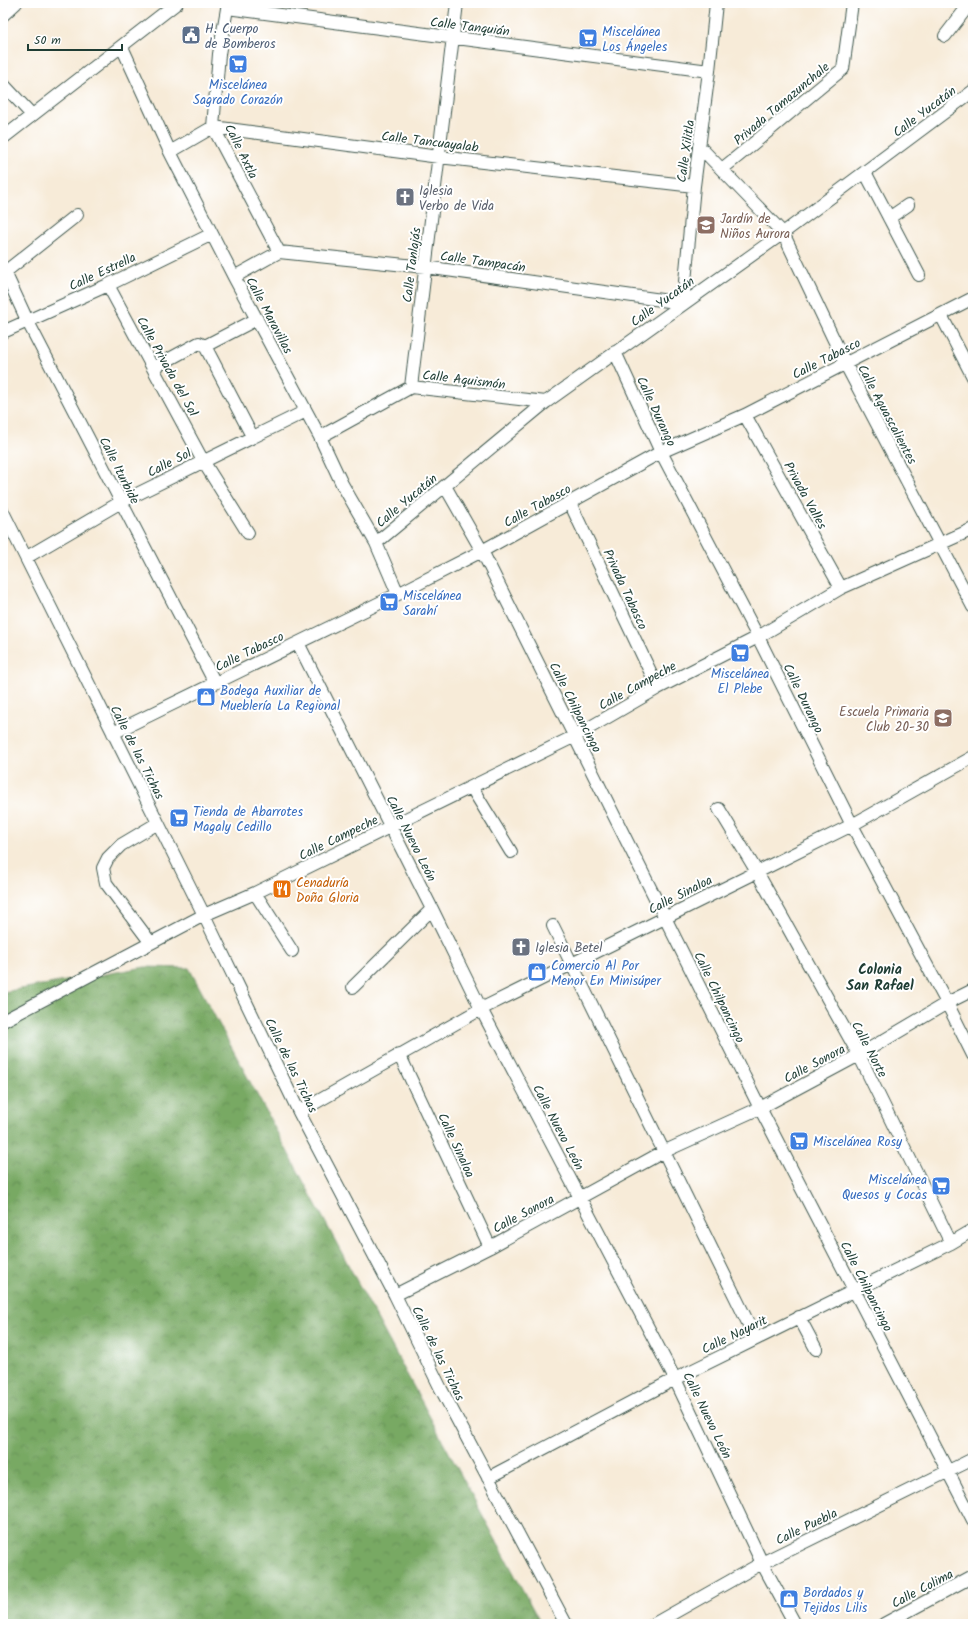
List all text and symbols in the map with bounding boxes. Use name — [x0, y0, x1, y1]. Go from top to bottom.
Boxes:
street label: Calle Tanquián — [429, 12, 511, 43]
place label: H. Cuerpo de Bomberos — [205, 19, 276, 55]
place label: Miscelánea Los Ángeles — [602, 22, 668, 58]
public building icon: H. Cuerpo de Bomberos — [180, 24, 202, 46]
scale bar — [28, 26, 122, 52]
supermarket icon: Miscelánea Los Ángeles — [577, 27, 599, 49]
text: 50 m — [34, 31, 61, 50]
supermarket icon: Miscelánea Sagrado Corazón — [227, 53, 249, 75]
street label: Privada Tamazunchale — [729, 57, 835, 151]
place label: Miscelánea Sagrado Corazón — [193, 75, 283, 111]
street label: Calle Yucatán — [889, 81, 961, 143]
street label: Calle Xilitla — [672, 118, 701, 184]
street label: Calle Axtla — [218, 120, 263, 183]
street label: Calle Tancuayalab — [380, 126, 480, 159]
place label: Iglesia Verbo de Vida — [419, 181, 494, 217]
church icon: Iglesia Verbo de Vida — [394, 186, 416, 208]
place label: Jardín de Niños Aurora — [720, 209, 790, 245]
school or university icon: Jardín de Niños Aurora — [695, 214, 717, 236]
street label: Calle Tanlajás — [397, 226, 428, 304]
street label: Calle Tampacán — [439, 246, 527, 279]
street label: Calle Estrella — [66, 248, 140, 297]
street label: Calle Yucatán — [626, 272, 699, 333]
street label: Calle Maravillas — [240, 273, 298, 358]
street label: Calle Privada del Sol — [130, 313, 203, 421]
street label: Calle Tabasco — [789, 333, 865, 386]
street label: Calle Aguascalientes — [851, 361, 922, 469]
street label: Calle Aquismón — [421, 365, 507, 396]
street label: Calle Durango — [630, 373, 681, 450]
street label: Calle Iturbide — [93, 433, 145, 508]
street label: Calle Sol — [144, 443, 196, 483]
street label: Privada Valles — [777, 458, 832, 534]
street label: Calle Yucatán — [371, 469, 443, 533]
street label: Calle Tabasco — [500, 479, 575, 534]
street label: Privada Tabasco — [597, 546, 653, 634]
place label: Miscelánea Sarahí — [403, 586, 462, 622]
supermarket icon: Miscelánea Sarahí — [378, 591, 400, 613]
street label: Calle Tabasco — [212, 627, 288, 678]
supermarket icon: Miscelánea El Plebe — [729, 642, 751, 664]
street label: Calle Campeche — [595, 656, 681, 716]
street label: Calle Chilpancingo — [543, 659, 607, 757]
street label: Calle Durango — [777, 660, 829, 737]
place label: Miscelánea El Plebe — [711, 664, 769, 700]
place label: Bodega Auxiliar de Mueblería La Regional — [220, 681, 340, 717]
shop icon: Bodega Auxiliar de Mueblería La Regional — [195, 686, 217, 708]
street label: Calle de las Tichas — [104, 702, 170, 804]
place label: Escuela Primaria Club 20-30 — [839, 702, 929, 738]
school or university icon: Escuela Primaria Club 20-30 — [932, 707, 954, 729]
street label: Calle Nuevo León — [380, 792, 442, 886]
place label: Tienda de Abarrotes Magaly Cedillo — [193, 802, 303, 838]
supermarket icon: Tienda de Abarrotes Magaly Cedillo — [168, 807, 190, 829]
street label: Calle Campeche — [295, 810, 382, 867]
street label: Calle Sinaloa — [645, 870, 716, 920]
place label: Cenaduría Doña Gloria — [296, 873, 359, 909]
restaurant icon: Cenaduría Doña Gloria — [271, 878, 293, 900]
church icon: Iglesia Betel — [510, 936, 532, 958]
place label: Iglesia Betel — [535, 938, 602, 959]
street label: Calle Chilpancingo — [687, 948, 750, 1047]
place label: Comercio Al Por Menor En Minisúper — [551, 956, 661, 992]
district label: Colonia San Rafael — [846, 959, 914, 997]
shop icon: Comercio Al Por Menor En Minisúper — [526, 961, 548, 983]
street label: Calle de las Tichas — [259, 1015, 323, 1117]
street label: Calle Norte — [845, 1018, 892, 1082]
street label: Calle Sonora — [780, 1039, 849, 1089]
street label: Calle Nuevo León — [526, 1081, 589, 1174]
street label: Calle Sinaloa — [431, 1110, 480, 1182]
supermarket icon: Miscelánea Rosy — [788, 1130, 810, 1152]
place label: Miscelánea Rosy — [813, 1132, 903, 1153]
place label: Miscelánea Quesos y Cocas — [842, 1170, 927, 1206]
supermarket icon: Miscelánea Quesos y Cocas — [930, 1175, 952, 1197]
street label: Calle Sonora — [489, 1189, 558, 1239]
street label: Calle Chilpancingo — [834, 1238, 898, 1336]
street label: Calle de las Tichas — [406, 1303, 470, 1405]
street label: Calle Nayarit — [698, 1310, 772, 1360]
street label: Calle Nuevo León — [676, 1369, 737, 1463]
street label: Calle Puebla — [772, 1503, 841, 1551]
street label: Calle Colima — [888, 1564, 958, 1614]
place label: Bordados y Tejidos Lilis — [803, 1583, 868, 1619]
shop icon: Bordados y Tejidos Lilis — [778, 1588, 800, 1610]

